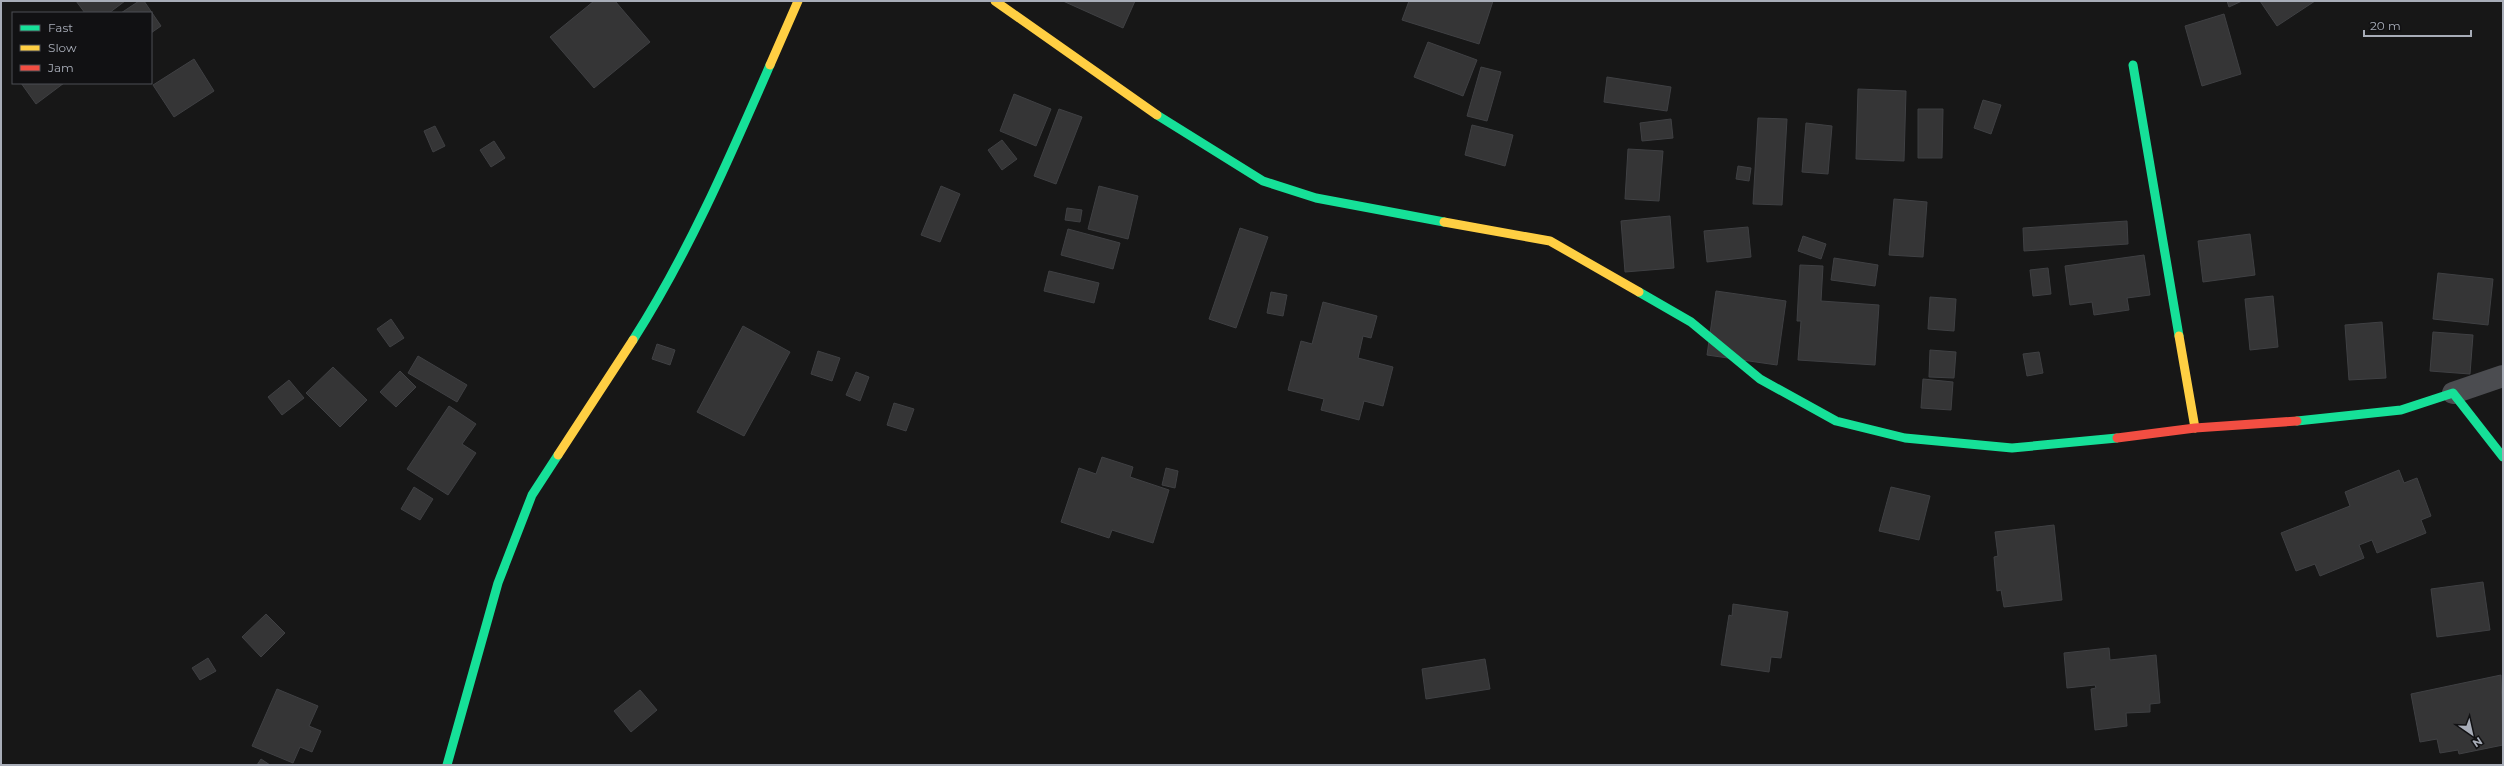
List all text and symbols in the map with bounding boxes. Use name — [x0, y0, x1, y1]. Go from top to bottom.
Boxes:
legend — [12, 12, 152, 84]
scale bar — [2364, 12, 2471, 38]
text: 20 m — [2370, 18, 2401, 33]
text: Fast — [48, 20, 73, 35]
text: Slow — [48, 40, 77, 55]
text: Jam — [47, 60, 74, 75]
north arrow — [2452, 714, 2492, 754]
text: N — [2470, 734, 2485, 751]

